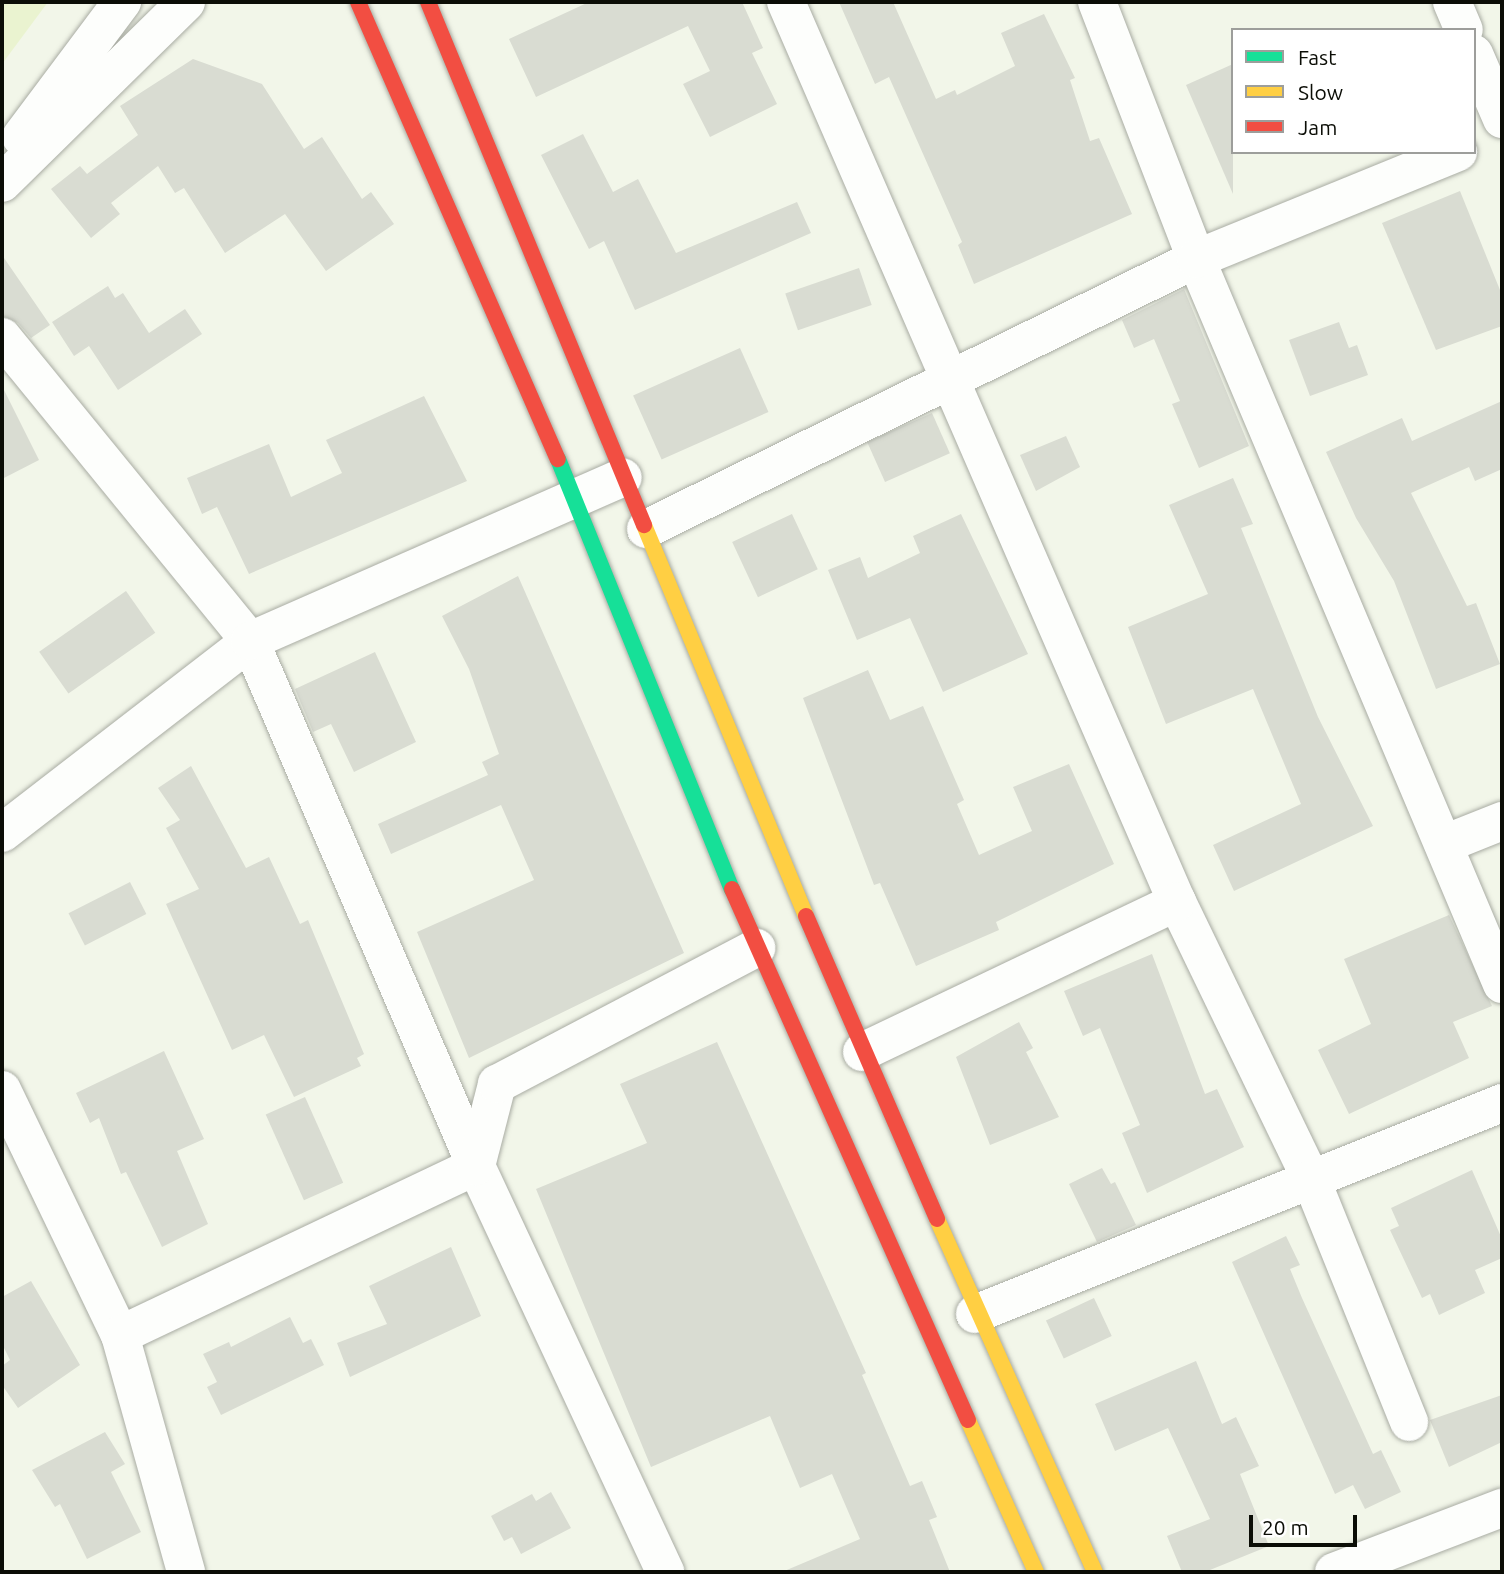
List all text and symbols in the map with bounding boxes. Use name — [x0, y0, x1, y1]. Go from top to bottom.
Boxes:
legend — [1231, 28, 1476, 154]
text: Fast — [1298, 45, 1336, 69]
text: Slow — [1298, 80, 1343, 104]
text: Jam — [1298, 115, 1337, 139]
scale bar — [1252, 1500, 1360, 1544]
text: 20 m — [1262, 1515, 1309, 1539]

